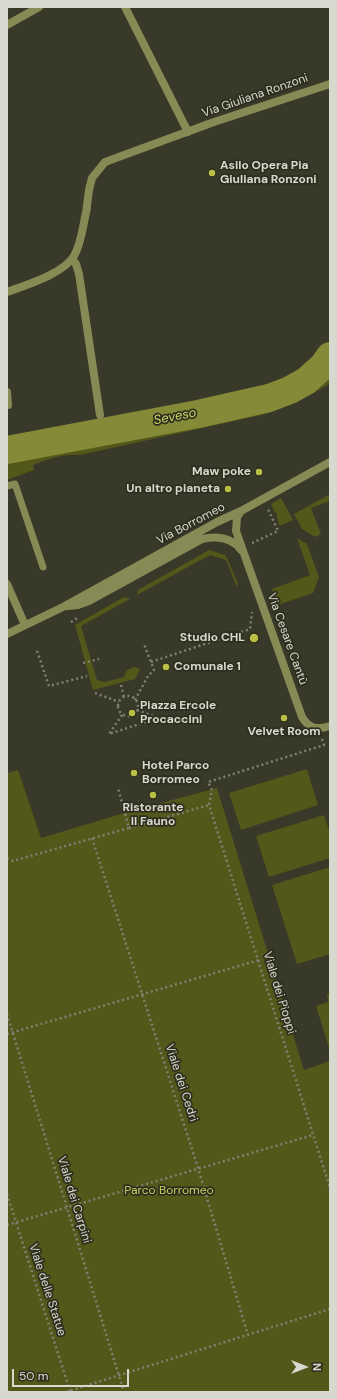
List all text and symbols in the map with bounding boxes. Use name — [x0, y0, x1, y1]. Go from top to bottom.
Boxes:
street label: Via Giuliana Ronzoni — [200, 71, 310, 121]
place label: Asilo Opera Pia Giuliana Ronzoni — [220, 159, 317, 187]
marker: Asilo Opera Pia Giuliana Ronzoni — [207, 168, 217, 178]
water label: Seveso — [152, 405, 198, 429]
place label: Maw poke — [192, 465, 251, 479]
marker: Maw poke — [254, 467, 264, 477]
place label: Un altro pianeta — [126, 482, 220, 496]
marker: Un altro pianeta — [223, 484, 233, 494]
street label: Via Borromeo — [154, 500, 228, 548]
street label: Via Cesare Cantù — [264, 591, 310, 687]
place label: Studio CHL — [180, 631, 245, 645]
marker: Studio CHL — [248, 632, 260, 644]
place label: Comunale 1 — [174, 660, 241, 674]
marker: Comunale 1 — [161, 662, 171, 672]
place label: Piazza Ercole Procaccini — [140, 699, 216, 727]
marker: Piazza Ercole Procaccini — [127, 708, 137, 718]
marker: Velvet Room — [279, 713, 289, 723]
place label: Velvet Room — [248, 725, 320, 739]
place label: Hotel Parco Borromeo — [142, 759, 209, 787]
marker: Hotel Parco Borromeo — [129, 768, 139, 778]
marker: Ristorante Il Fauno — [148, 790, 158, 800]
place label: Ristorante Il Fauno — [122, 801, 184, 829]
street label: Viale dei Pioppi — [260, 950, 298, 1036]
street label: Viale dei Cedri — [162, 1042, 200, 1124]
street label: Viale dei Carpini — [54, 1155, 94, 1245]
park label: Parco Borromeo — [124, 1184, 214, 1198]
street label: Viale delle Statue — [25, 1242, 69, 1338]
north arrow — [285, 1347, 325, 1387]
scale bar — [14, 1361, 131, 1387]
text: N — [310, 1363, 324, 1371]
text: 50 m — [19, 1368, 48, 1384]

